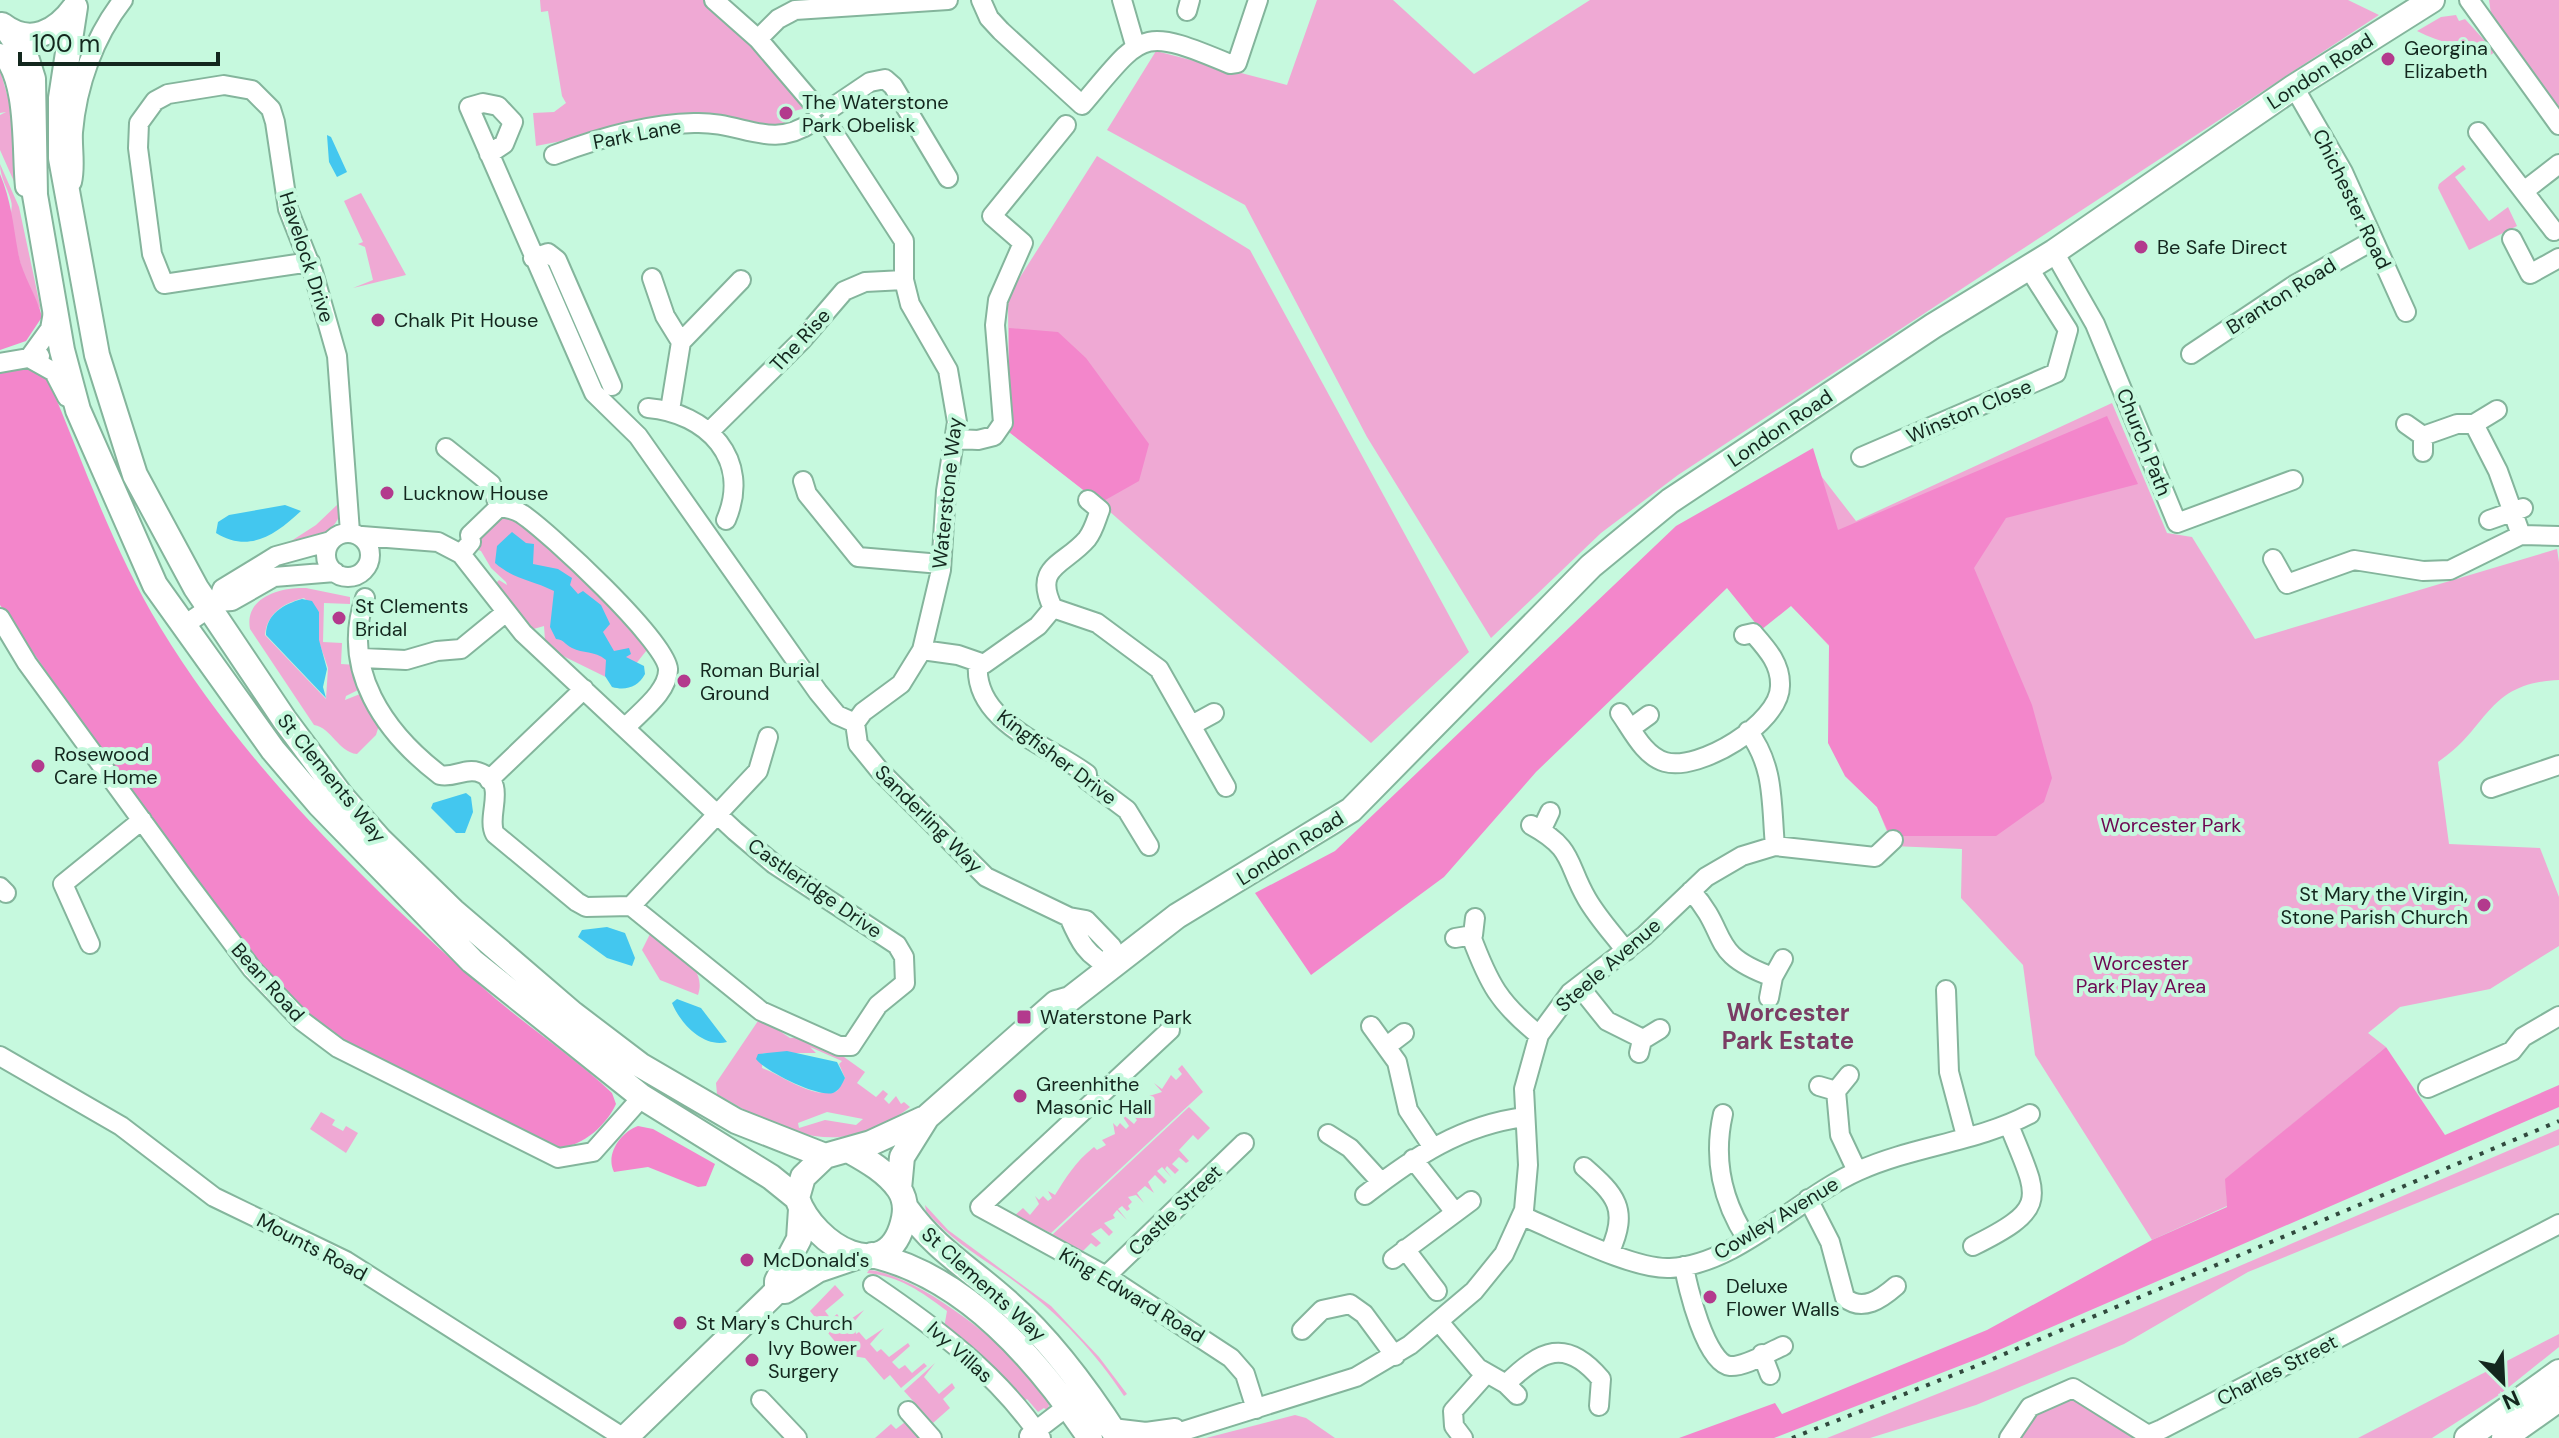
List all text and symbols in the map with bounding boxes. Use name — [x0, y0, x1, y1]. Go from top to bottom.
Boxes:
scale bar — [20, 16, 218, 66]
street label: London Road — [2262, 27, 2378, 115]
text: 100 m — [32, 28, 100, 59]
place label: Georgina Elizabeth — [2404, 35, 2488, 84]
marker: Georgina Elizabeth — [2379, 50, 2397, 68]
place label: The Waterstone Park Obelisk — [802, 89, 949, 138]
marker: The Waterstone Park Obelisk — [777, 104, 795, 122]
street label: Park Lane — [591, 113, 683, 155]
street label: Chichester Road — [2307, 125, 2397, 273]
street label: Havelock Drive — [274, 188, 340, 326]
place label: Be Safe Direct — [2157, 234, 2287, 260]
marker: Be Safe Direct — [2132, 238, 2150, 256]
street label: Branton Road — [2221, 252, 2341, 340]
street label: The Rise — [764, 303, 836, 377]
place label: Chalk Pit House — [394, 307, 538, 333]
marker: Chalk Pit House — [369, 311, 387, 329]
street label: Winston Close — [1902, 373, 2036, 449]
street label: London Road — [1722, 383, 1838, 473]
street label: Church Path — [2111, 384, 2177, 500]
street label: Waterstone Way — [926, 416, 968, 570]
place label: Lucknow House — [403, 480, 548, 506]
marker: Lucknow House — [378, 484, 396, 502]
place label: St Clements Bridal — [355, 593, 468, 642]
marker: St Clements Bridal — [330, 609, 348, 627]
place label: Roman Burial Ground — [700, 657, 820, 706]
marker: Roman Burial Ground — [675, 672, 693, 690]
street label: Kingfisher Drive — [992, 703, 1122, 811]
street label: St Clements Way — [272, 708, 392, 848]
place label: Rosewood Care Home — [54, 741, 158, 790]
marker: Rosewood Care Home — [29, 757, 47, 775]
street label: Sanderling Way — [869, 759, 989, 879]
street label: London Road — [1232, 805, 1348, 891]
park label: Worcester Park — [2101, 812, 2241, 838]
street label: Castleridge Drive — [743, 832, 887, 944]
place label: St Mary the Virgin, Stone Parish Church — [2280, 881, 2468, 930]
marker: St Mary the Virgin, Stone Parish Church — [2475, 896, 2493, 914]
street label: Steele Avenue — [1550, 912, 1666, 1018]
street label: Bean Road — [226, 937, 310, 1027]
park label: Worcester Park Play Area — [2076, 950, 2206, 999]
district label: Worcester Park Estate — [1722, 997, 1854, 1056]
place label: Waterstone Park — [1040, 1004, 1192, 1030]
marker: Waterstone Park — [1015, 1008, 1033, 1026]
place label: Greenhithe Masonic Hall — [1036, 1071, 1152, 1120]
marker: Greenhithe Masonic Hall — [1011, 1087, 1029, 1105]
street label: Castle Street — [1123, 1159, 1227, 1261]
street label: Cowley Avenue — [1709, 1171, 1843, 1265]
street label: Mounts Road — [252, 1207, 372, 1287]
street label: St Clements Way — [916, 1221, 1052, 1347]
street label: King Edward Road — [1054, 1241, 1210, 1349]
place label: McDonald's — [763, 1247, 869, 1273]
marker: McDonald's — [738, 1251, 756, 1269]
place label: Deluxe Flower Walls — [1726, 1273, 1840, 1322]
marker: Deluxe Flower Walls — [1701, 1288, 1719, 1306]
place label: St Mary's Church — [696, 1310, 853, 1336]
marker: St Mary's Church — [671, 1314, 689, 1332]
street label: Ivy Villas — [922, 1316, 998, 1388]
street label: Charles Street — [2212, 1328, 2342, 1412]
place label: Ivy Bower Surgery — [768, 1335, 857, 1384]
north arrow — [2463, 1342, 2543, 1422]
marker: Ivy Bower Surgery — [743, 1351, 761, 1369]
text: N — [2498, 1383, 2524, 1416]

